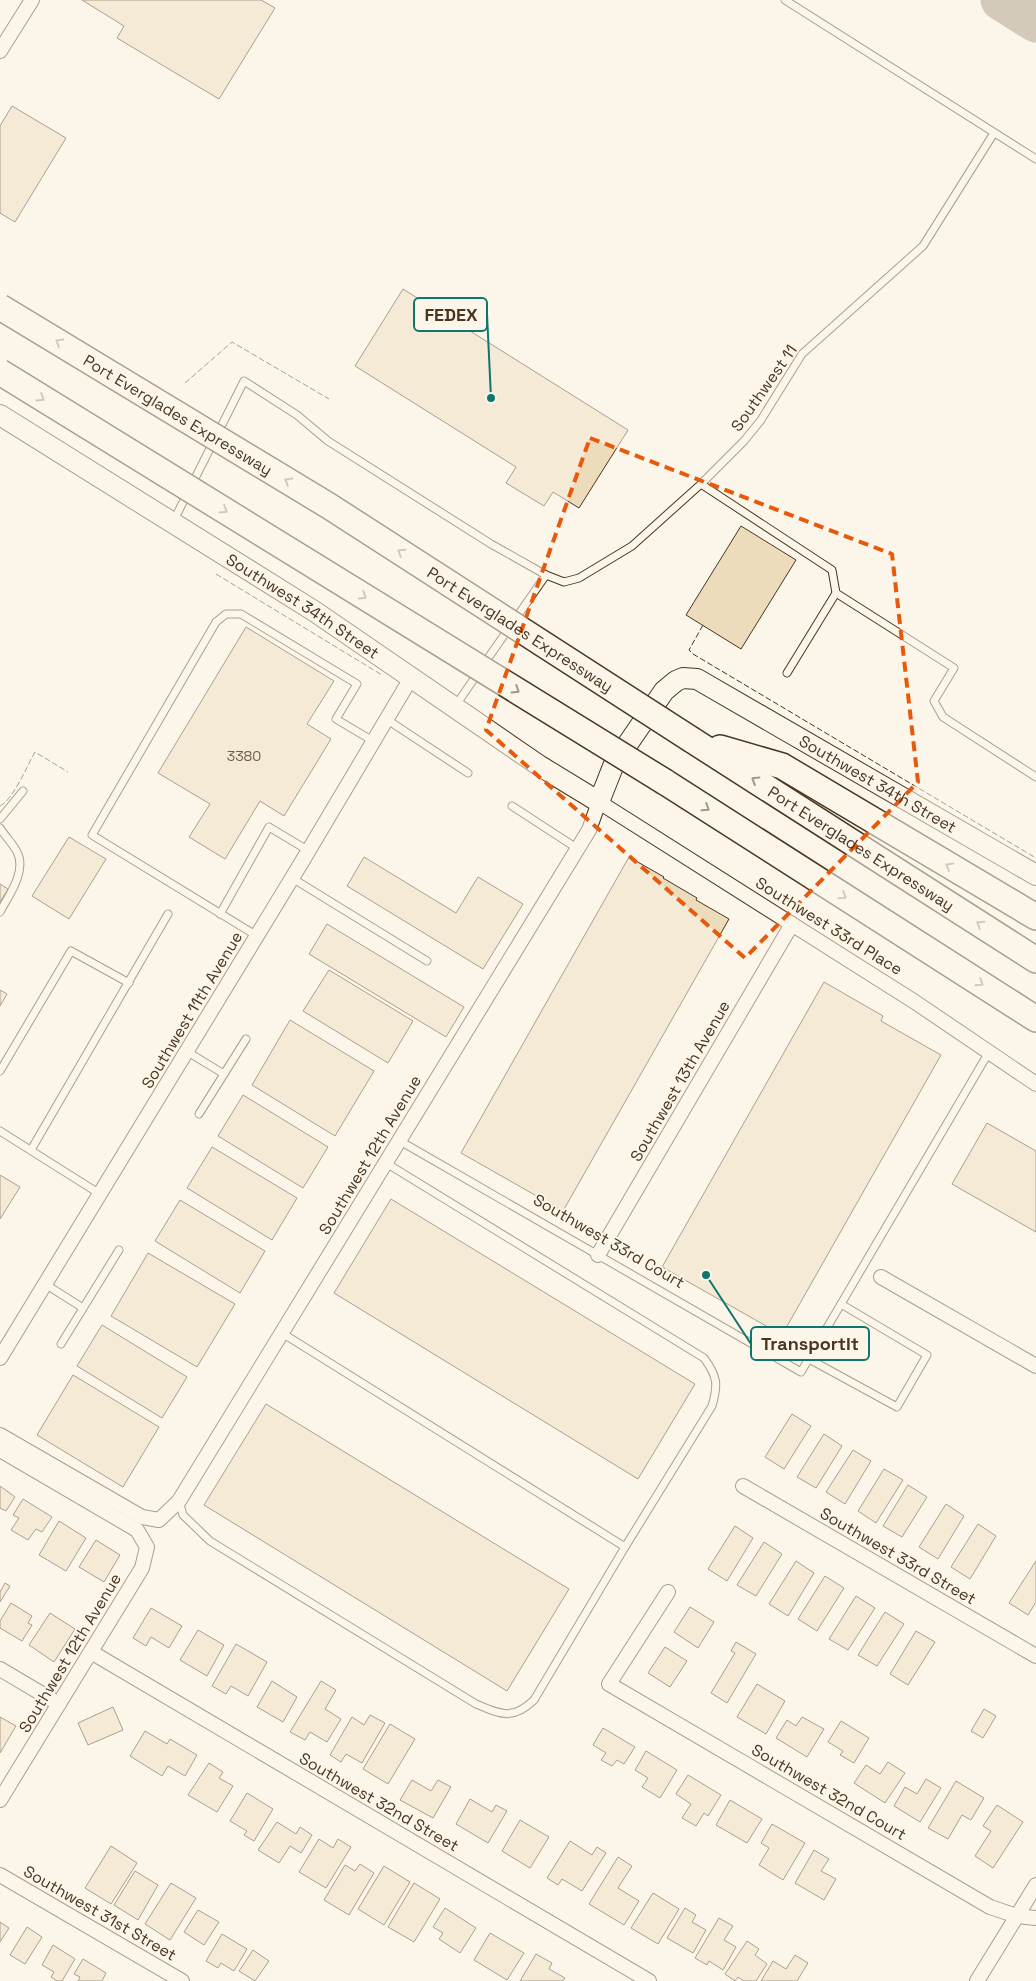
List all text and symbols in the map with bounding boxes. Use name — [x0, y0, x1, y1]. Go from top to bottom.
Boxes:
callout: FEDEX — [414, 298, 487, 331]
text: FEDEX — [424, 303, 478, 326]
one-way arrow — [55, 339, 64, 349]
street label: Southwest 11 — [726, 340, 802, 436]
street label: Port Everglades Expressway — [80, 349, 276, 480]
one-way arrow — [36, 391, 45, 401]
one-way arrow — [284, 477, 293, 487]
one-way arrow — [219, 504, 228, 514]
street label: Southwest 34th Street — [222, 548, 384, 663]
one-way arrow — [398, 549, 407, 559]
street label: Port Everglades Expressway — [423, 562, 617, 697]
one-way arrow — [357, 589, 366, 599]
one-way arrow — [510, 684, 519, 694]
street label: Southwest 34th Street — [795, 730, 961, 837]
house number: 3380 — [227, 747, 261, 765]
one-way arrow — [751, 776, 760, 786]
street label: Port Everglades Expressway — [764, 781, 958, 916]
one-way arrow — [701, 802, 710, 812]
one-way arrow — [945, 862, 954, 872]
street label: Southwest 33rd Place — [752, 872, 906, 980]
one-way arrow — [837, 890, 847, 899]
one-way arrow — [977, 920, 986, 930]
street label: Southwest 11th Avenue — [137, 928, 247, 1092]
one-way arrow — [975, 977, 984, 987]
street label: Southwest 13th Avenue — [625, 997, 735, 1165]
street label: Southwest 12th Avenue — [314, 1071, 426, 1239]
street label: Southwest 33rd Court — [530, 1189, 688, 1293]
callout: TransportIt — [751, 1327, 869, 1360]
text: TransportIt — [761, 1332, 859, 1355]
street label: Southwest 33rd Street — [816, 1503, 980, 1609]
street label: Southwest 12th Avenue — [14, 1569, 126, 1737]
street label: Southwest 32nd Court — [748, 1739, 910, 1845]
street label: Southwest 32nd Street — [295, 1748, 463, 1856]
street label: Southwest 31st Street — [20, 1861, 180, 1965]

